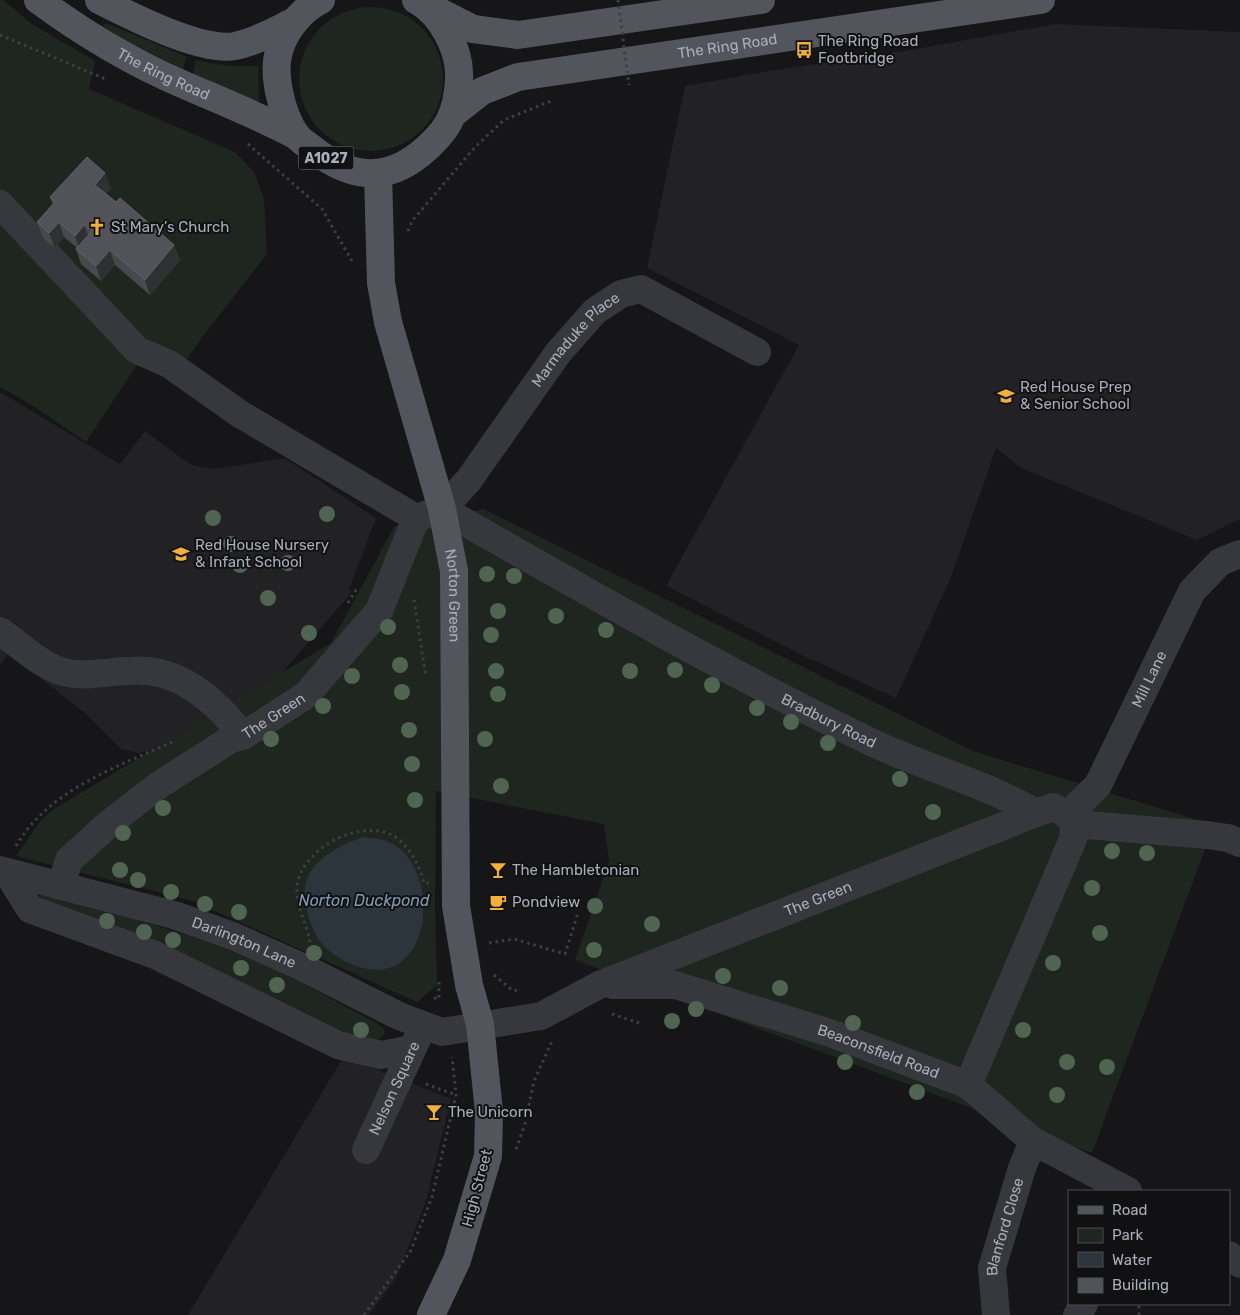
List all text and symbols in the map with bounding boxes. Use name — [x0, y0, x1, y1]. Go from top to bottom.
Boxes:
street label: The Ring Road — [677, 30, 778, 62]
place label: The Ring Road Footbridge — [818, 32, 918, 67]
bus stop icon: The Ring Road Footbridge — [794, 40, 814, 60]
street label: The Ring Road — [114, 44, 212, 104]
road number: A1027 — [298, 146, 354, 170]
church icon: St Mary’s Church — [87, 217, 107, 237]
place label: St Mary’s Church — [111, 218, 229, 236]
street label: Marmaduke Place — [528, 288, 623, 391]
place label: Red House Prep & Senior School — [1020, 378, 1131, 413]
school or university icon: Red House Prep & Senior School — [996, 386, 1016, 406]
place label: Red House Nursery & Infant School — [195, 536, 329, 571]
school or university icon: Red House Nursery & Infant School — [171, 544, 191, 564]
street label: Norton Green — [441, 547, 463, 642]
street label: Mill Lane — [1128, 648, 1171, 710]
street label: The Green — [239, 689, 309, 743]
street label: Bradbury Road — [778, 690, 879, 752]
bar icon: The Hambletonian — [488, 860, 508, 880]
place label: The Hambletonian — [512, 861, 639, 879]
street label: The Green — [782, 877, 855, 920]
water label: Norton Duckpond — [299, 891, 430, 910]
cafe icon: Pondview — [488, 892, 508, 912]
place label: Pondview — [512, 893, 580, 911]
street label: Darlington Lane — [189, 913, 299, 972]
street label: Beaconsfield Road — [815, 1021, 942, 1082]
street label: Nelson Square — [365, 1039, 424, 1138]
bar icon: The Unicorn — [424, 1102, 444, 1122]
place label: The Unicorn — [448, 1103, 533, 1121]
street label: High Street — [458, 1147, 496, 1229]
street label: Blanford Close — [983, 1176, 1028, 1277]
legend — [1068, 1190, 1230, 1305]
text: Road — [1112, 1201, 1148, 1219]
text: Park — [1112, 1226, 1143, 1244]
text: Water — [1112, 1251, 1152, 1269]
text: Building — [1112, 1276, 1169, 1294]

